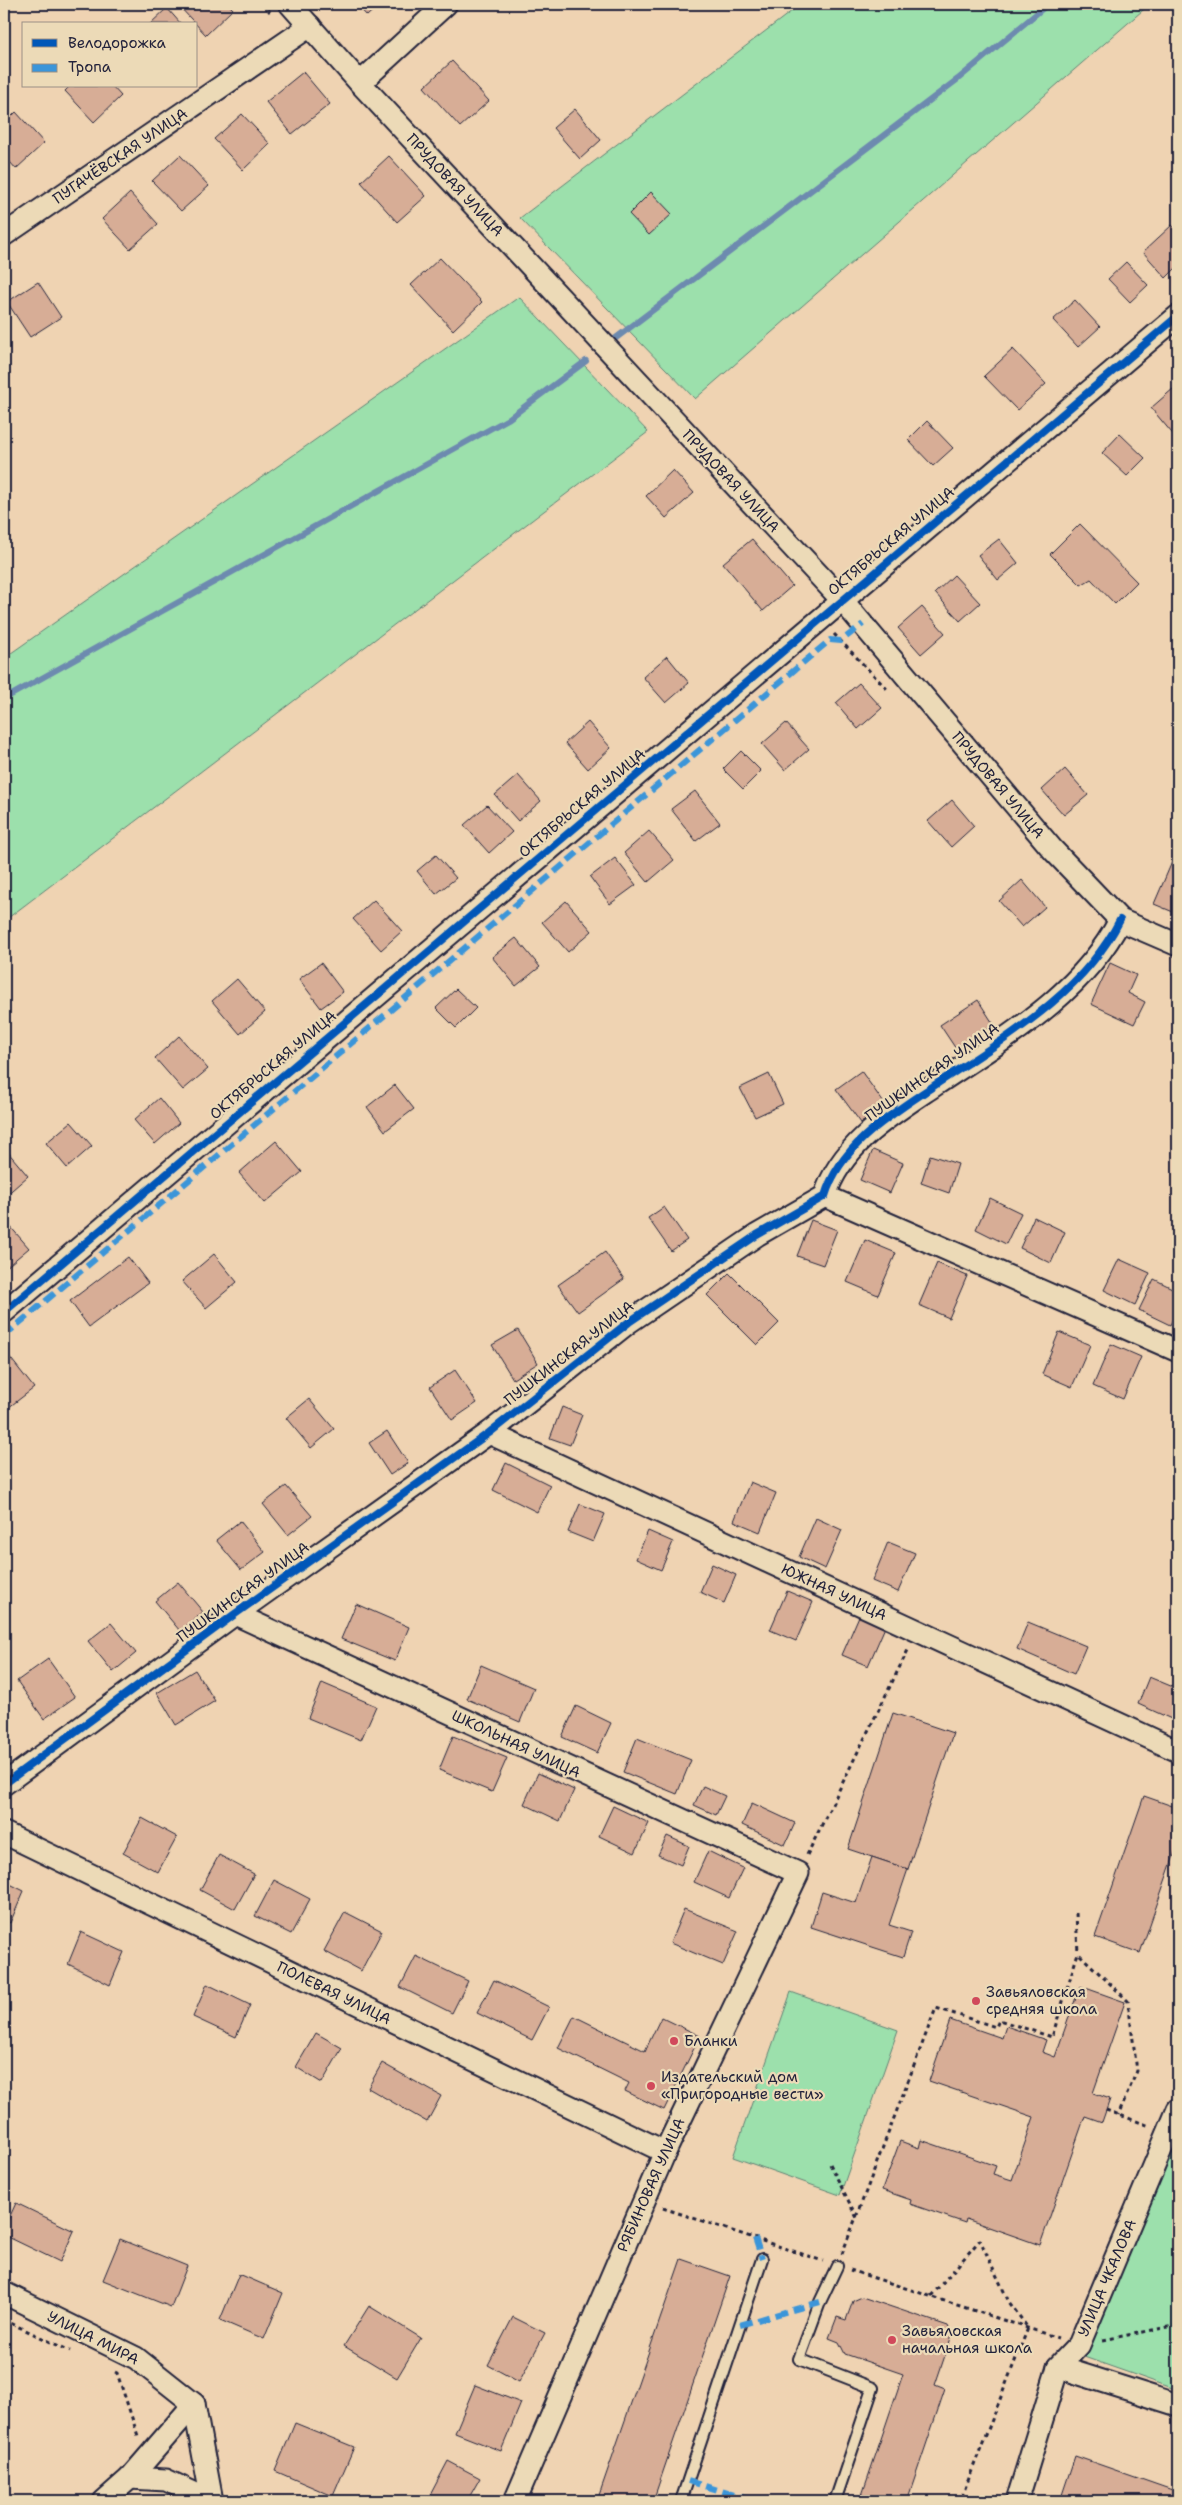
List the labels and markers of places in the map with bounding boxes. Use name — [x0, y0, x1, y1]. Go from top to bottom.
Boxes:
place label: Завьяловская средняя школа — [986, 1982, 1098, 2019]
marker: Завьяловская средняя школа — [970, 1995, 982, 2007]
place label: Бланки — [684, 2031, 738, 2051]
marker: Бланки — [668, 2035, 680, 2047]
place label: Издательский дом «Пригородные вести» — [661, 2067, 824, 2104]
marker: Издательский дом «Пригородные вести» — [645, 2080, 657, 2092]
place label: Завьяловская начальная школа — [902, 2321, 1033, 2358]
marker: Завьяловская начальная школа — [886, 2334, 898, 2346]

